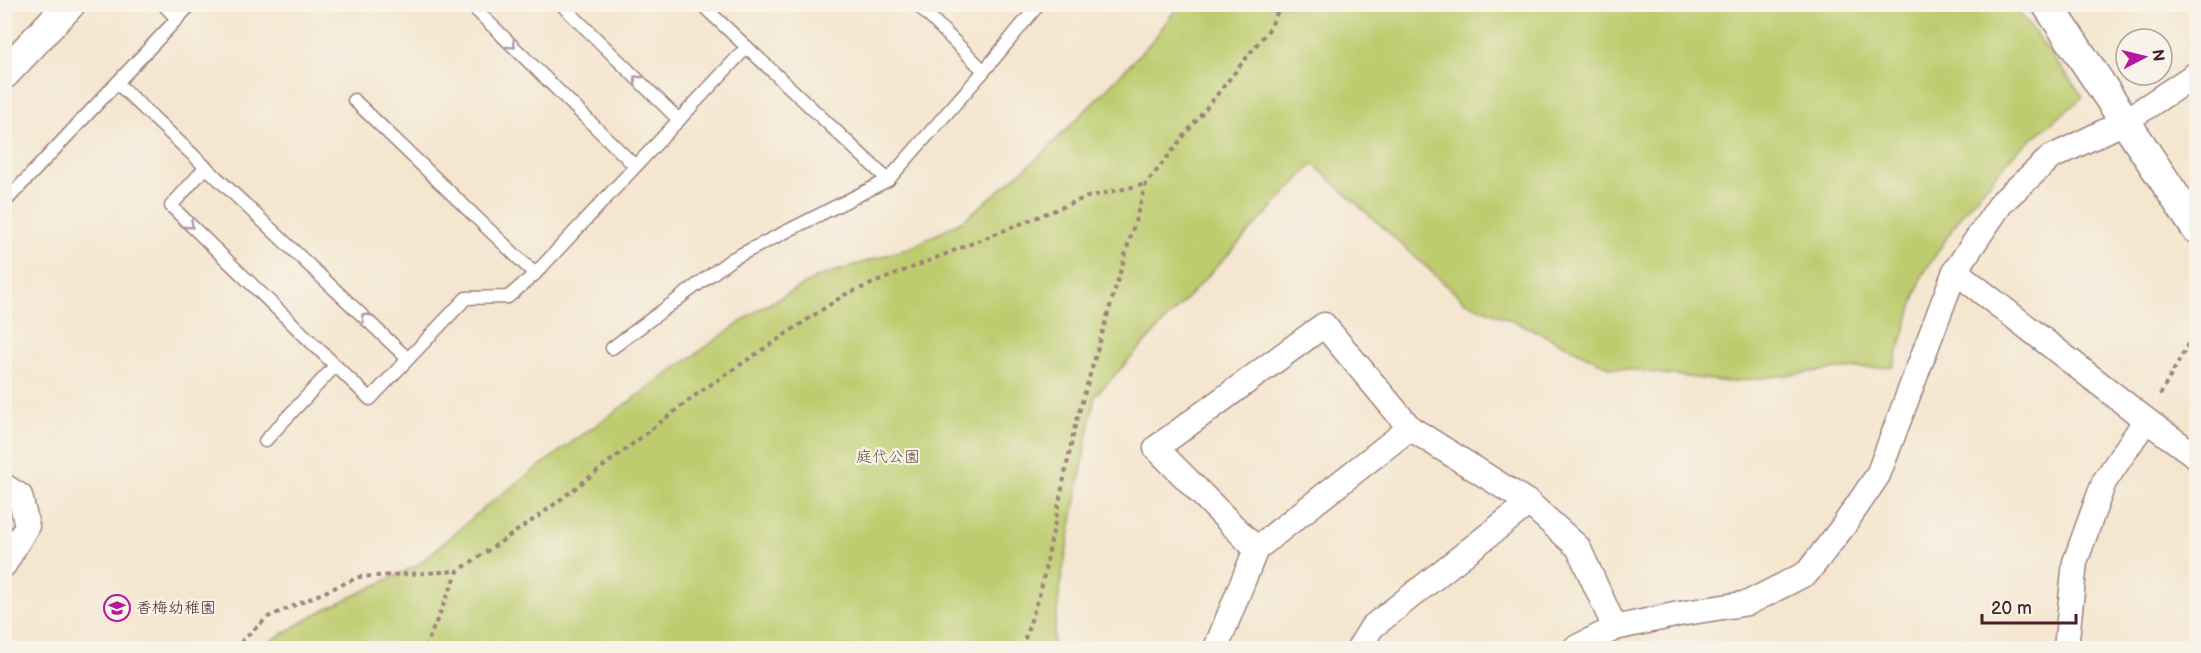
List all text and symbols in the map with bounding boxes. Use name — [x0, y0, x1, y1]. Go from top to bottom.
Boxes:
north arrow — [2114, 27, 2174, 87]
one-way arrow — [505, 38, 516, 49]
text: N — [2147, 48, 2168, 62]
one-way arrow — [634, 75, 644, 86]
one-way arrow — [184, 218, 194, 229]
one-way arrow — [361, 314, 372, 325]
park label: 庭代公園 — [856, 448, 920, 467]
scale bar — [1982, 587, 2076, 625]
school or university icon: 香梅幼稚園 — [102, 593, 132, 623]
text: 20 m — [1991, 598, 2032, 619]
place label: 香梅幼稚園 — [136, 599, 216, 618]

